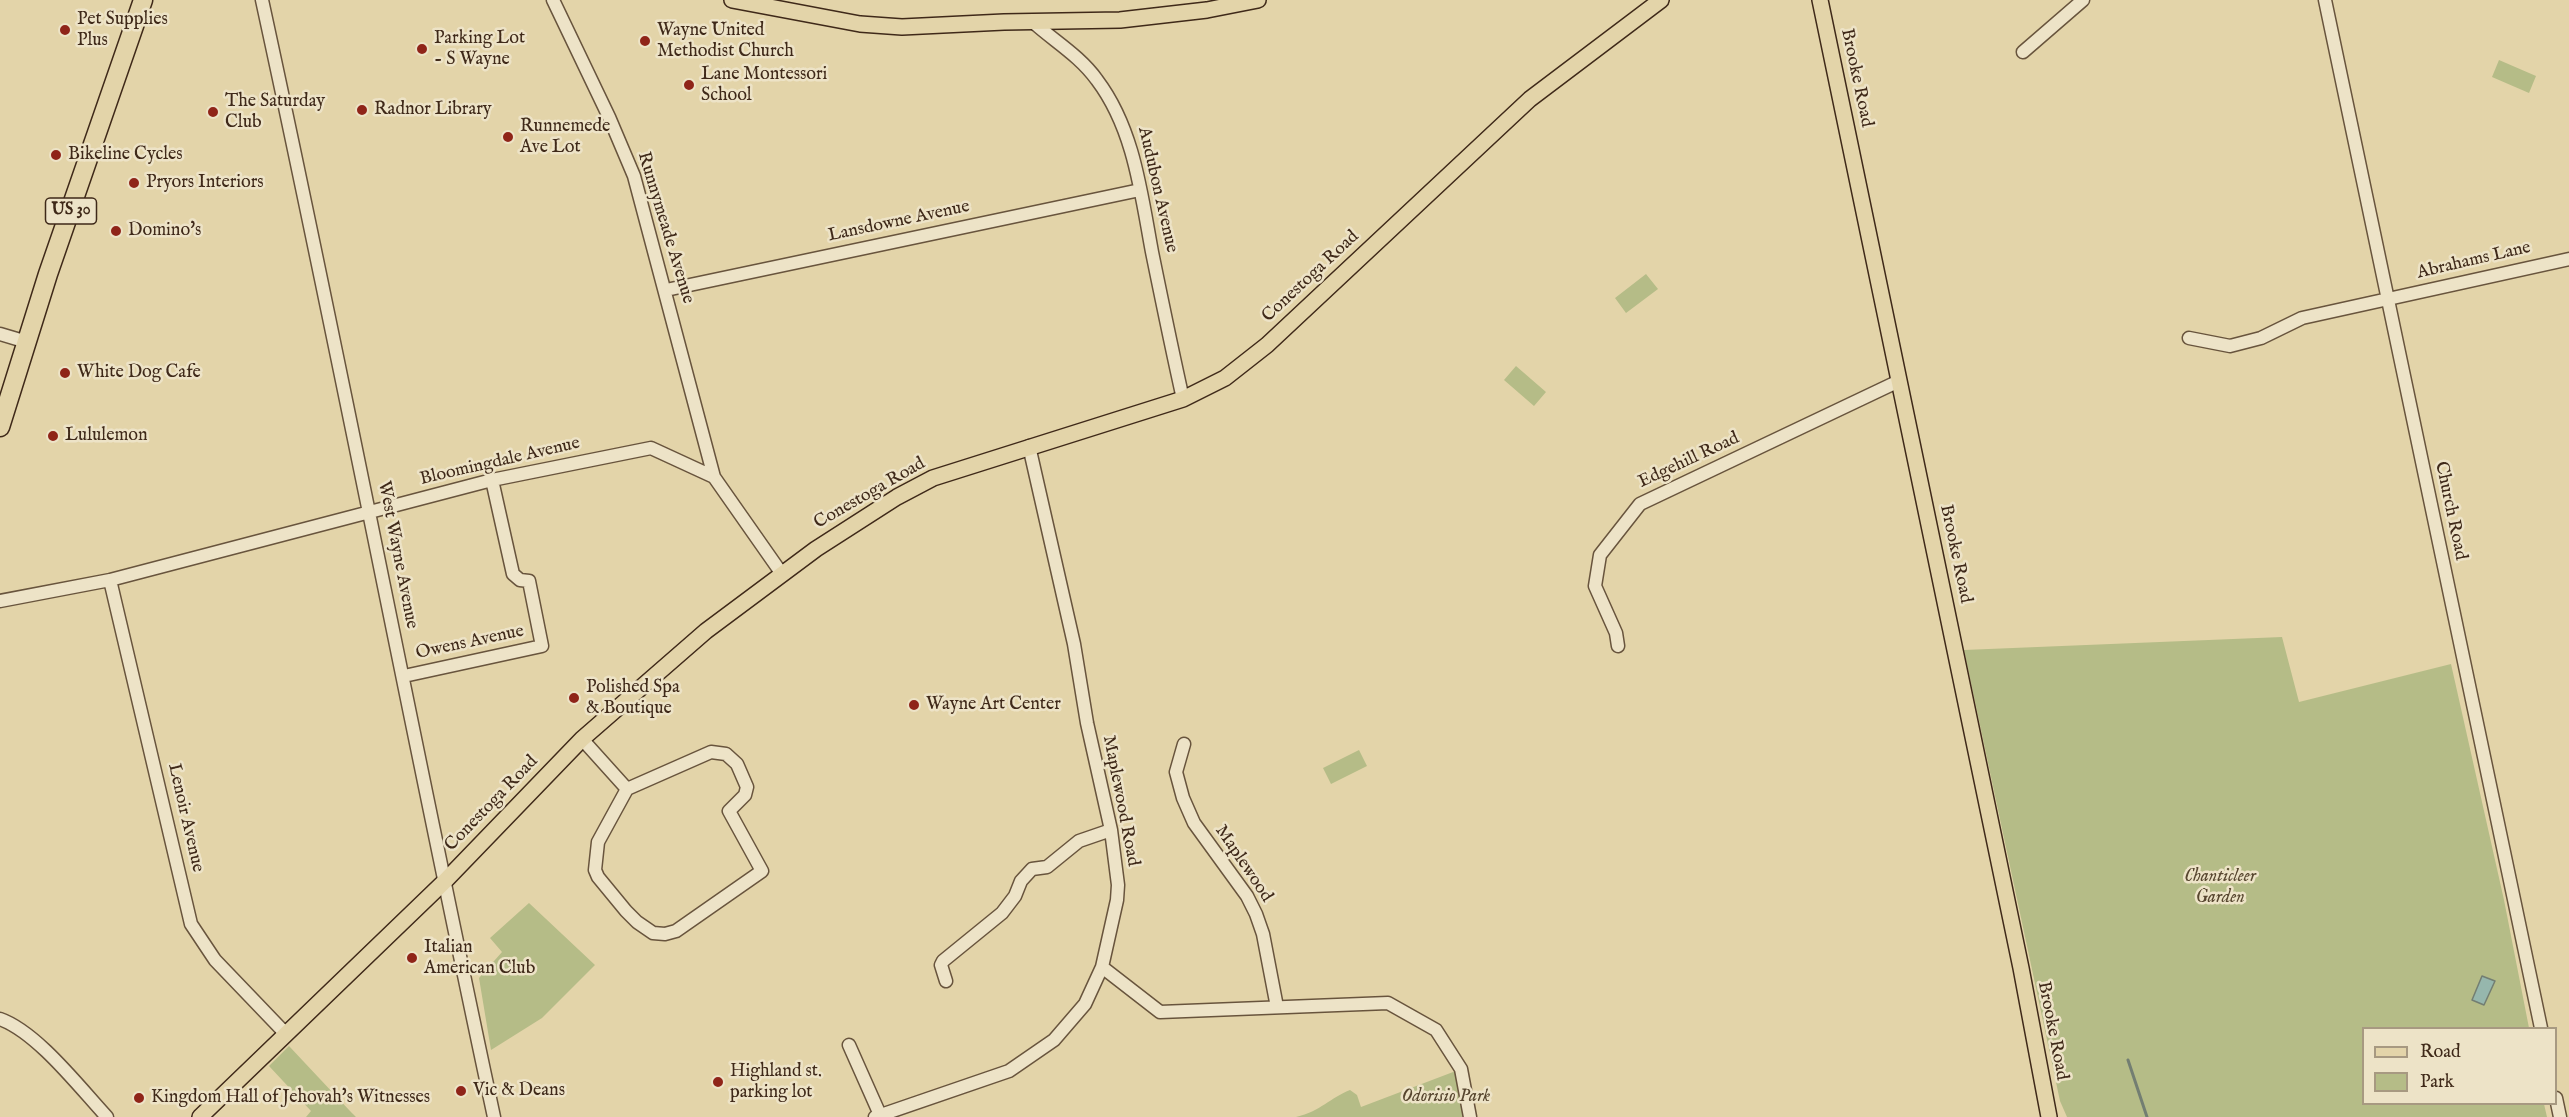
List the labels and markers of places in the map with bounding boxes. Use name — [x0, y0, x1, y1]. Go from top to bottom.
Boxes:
place label: Pet Supplies Plus — [77, 9, 168, 52]
place label: Wayne United Methodist Church — [657, 20, 794, 63]
marker: Pet Supplies Plus — [58, 23, 72, 37]
place label: Parking Lot - S Wayne — [434, 28, 525, 70]
marker: Wayne United Methodist Church — [638, 34, 652, 48]
marker: Parking Lot - S Wayne — [415, 42, 429, 56]
place label: Lane Montessori School — [701, 64, 827, 106]
marker: Lane Montessori School — [682, 78, 696, 92]
place label: The Saturday Club — [225, 91, 325, 134]
place label: Radnor Library — [374, 99, 492, 121]
marker: Radnor Library — [355, 103, 369, 117]
marker: The Saturday Club — [206, 105, 220, 119]
place label: Runnemede Ave Lot — [520, 116, 610, 158]
marker: Runnemede Ave Lot — [501, 130, 515, 144]
place label: Bikeline Cycles — [68, 144, 183, 166]
marker: Bikeline Cycles — [49, 148, 63, 162]
place label: Pryors Interiors — [146, 172, 264, 194]
marker: Pryors Interiors — [127, 176, 141, 190]
place label: Domino's — [128, 220, 201, 242]
marker: Domino's — [109, 224, 123, 238]
place label: White Dog Cafe — [77, 362, 201, 384]
marker: White Dog Cafe — [58, 366, 72, 380]
place label: Lululemon — [65, 425, 147, 447]
marker: Lululemon — [46, 429, 60, 443]
place label: Polished Spa & Boutique — [586, 677, 680, 720]
marker: Polished Spa & Boutique — [567, 691, 581, 705]
place label: Wayne Art Center — [926, 694, 1061, 716]
marker: Wayne Art Center — [907, 698, 921, 712]
place label: Italian American Club — [424, 937, 535, 980]
marker: Italian American Club — [405, 951, 419, 965]
place label: Highland st. parking lot — [730, 1061, 822, 1104]
marker: Highland st. parking lot — [711, 1075, 725, 1089]
place label: Vic & Deans — [473, 1080, 565, 1102]
marker: Vic & Deans — [454, 1084, 468, 1098]
place label: Kingdom Hall of Jehovah's Witnesses — [151, 1087, 430, 1109]
marker: Kingdom Hall of Jehovah's Witnesses — [132, 1091, 146, 1105]

